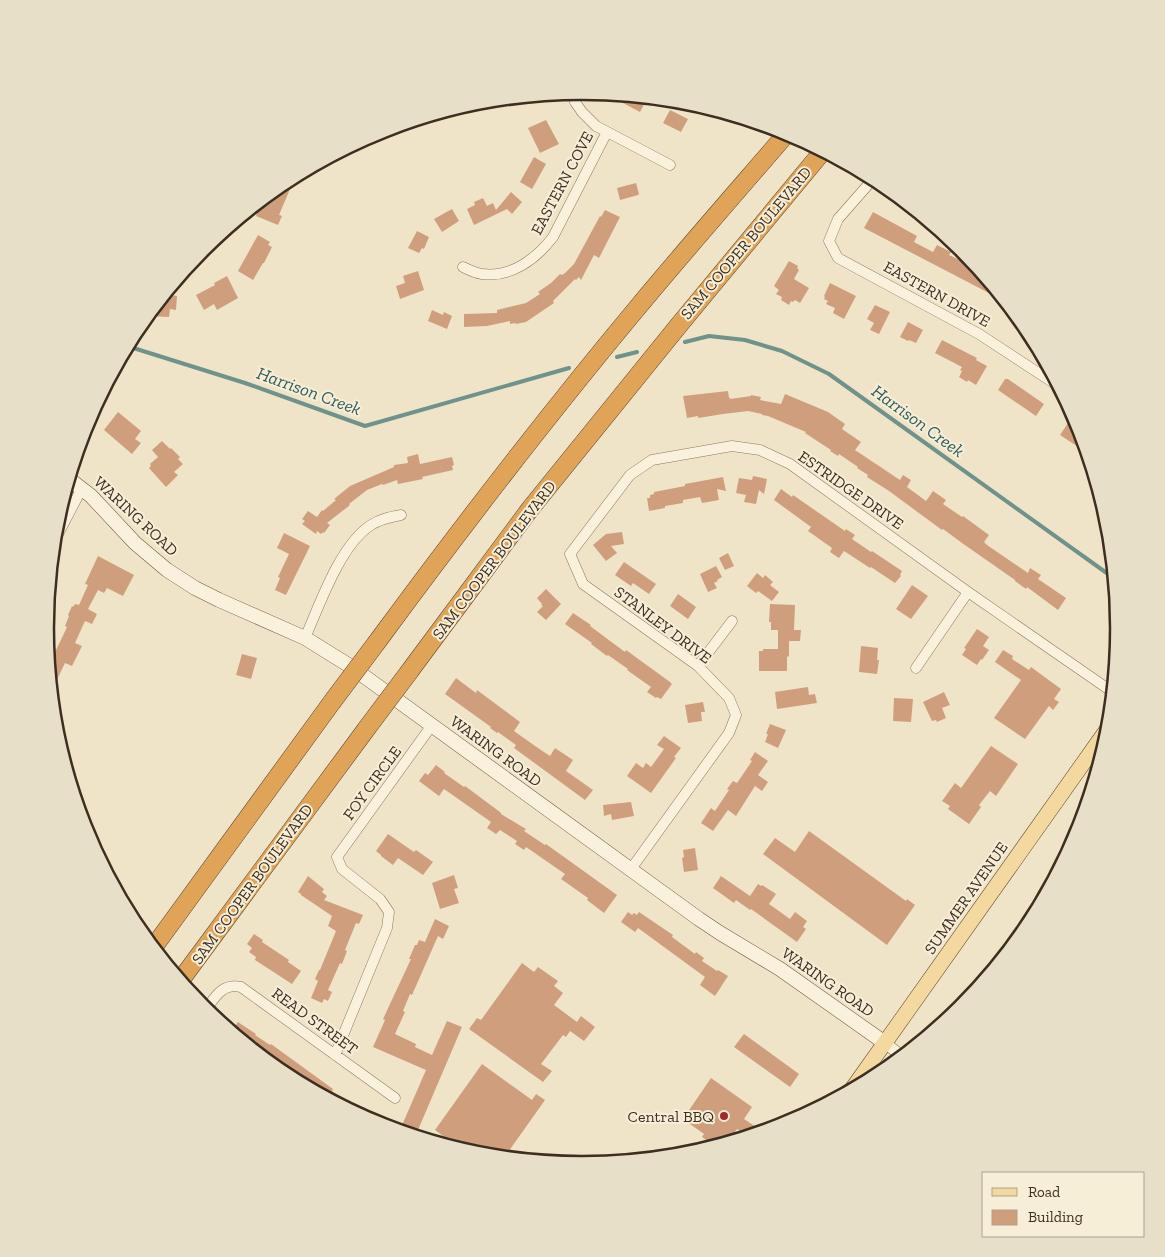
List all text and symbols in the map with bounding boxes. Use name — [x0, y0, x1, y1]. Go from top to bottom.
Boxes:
street label: EASTERN COVE — [527, 128, 597, 238]
street label: SAM COOPER BOULEVARD — [677, 163, 815, 323]
street label: EASTERN DRIVE — [880, 257, 994, 331]
water label: Harrison Creek — [254, 362, 364, 420]
water label: Harrison Creek — [867, 380, 969, 462]
street label: ESTRIDGE DRIVE — [795, 447, 907, 533]
street label: WARING ROAD — [90, 472, 182, 560]
street label: SAM COOPER BOULEVARD — [428, 477, 560, 643]
street label: STANLEY DRIVE — [611, 582, 715, 668]
street label: WARING ROAD — [447, 711, 545, 791]
street label: FOY CIRCLE — [339, 742, 405, 824]
street label: SAM COOPER BOULEVARD — [187, 800, 317, 968]
street label: SUMMER AVENUE — [920, 838, 1012, 958]
street label: WARING ROAD — [778, 943, 878, 1021]
street label: READ STREET — [268, 983, 362, 1059]
place label: Central BBQ — [628, 1107, 714, 1126]
marker: Central BBQ — [718, 1110, 730, 1122]
legend — [982, 1172, 1145, 1237]
text: Road — [1028, 1183, 1061, 1201]
text: Building — [1028, 1208, 1083, 1226]

